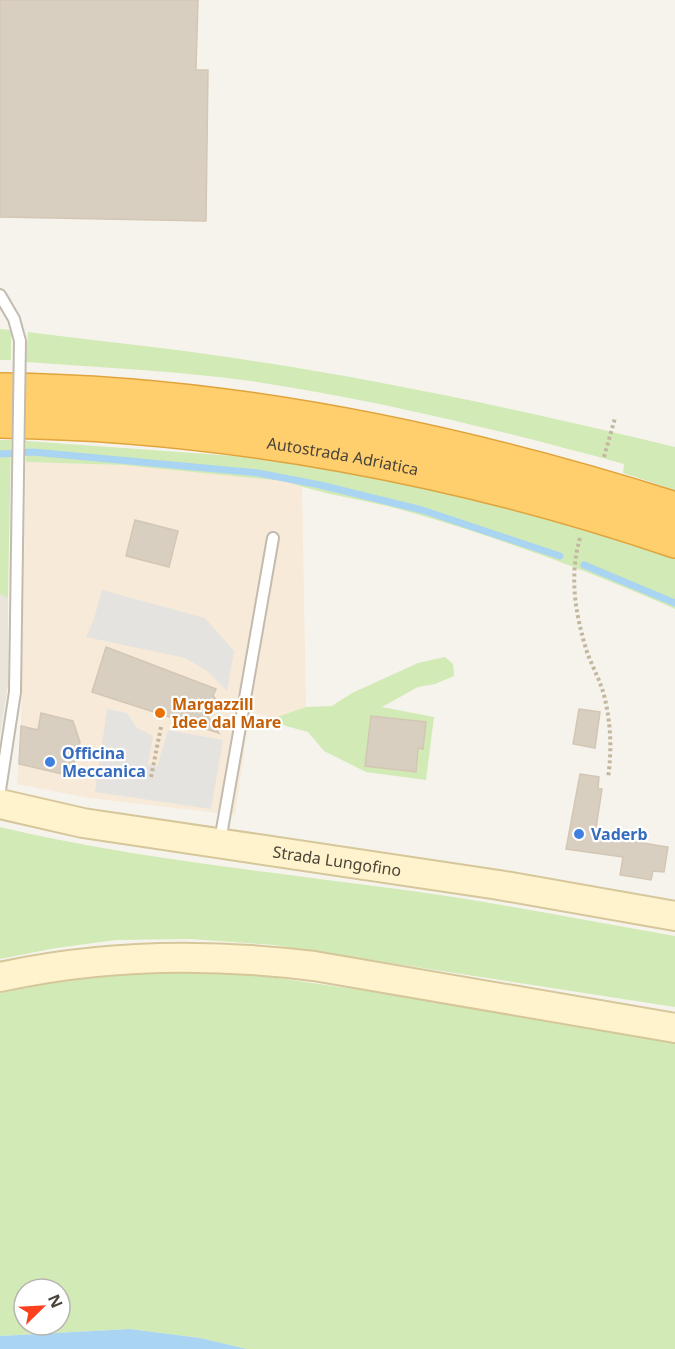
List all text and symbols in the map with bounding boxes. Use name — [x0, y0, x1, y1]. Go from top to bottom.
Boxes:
street label: Autostrada Adriatica — [265, 432, 421, 481]
place label: Margazzill Idee dal Mare — [172, 693, 281, 733]
marker: Margazzill Idee dal Mare — [153, 706, 167, 720]
place label: Officina Meccanica — [62, 742, 146, 782]
marker: Officina Meccanica — [43, 755, 57, 769]
place label: Vaderb — [591, 823, 648, 845]
marker: Vaderb — [572, 827, 586, 841]
street label: Strada Lungofino — [271, 840, 403, 881]
north arrow — [12, 1277, 72, 1337]
text: N — [43, 1290, 68, 1311]

